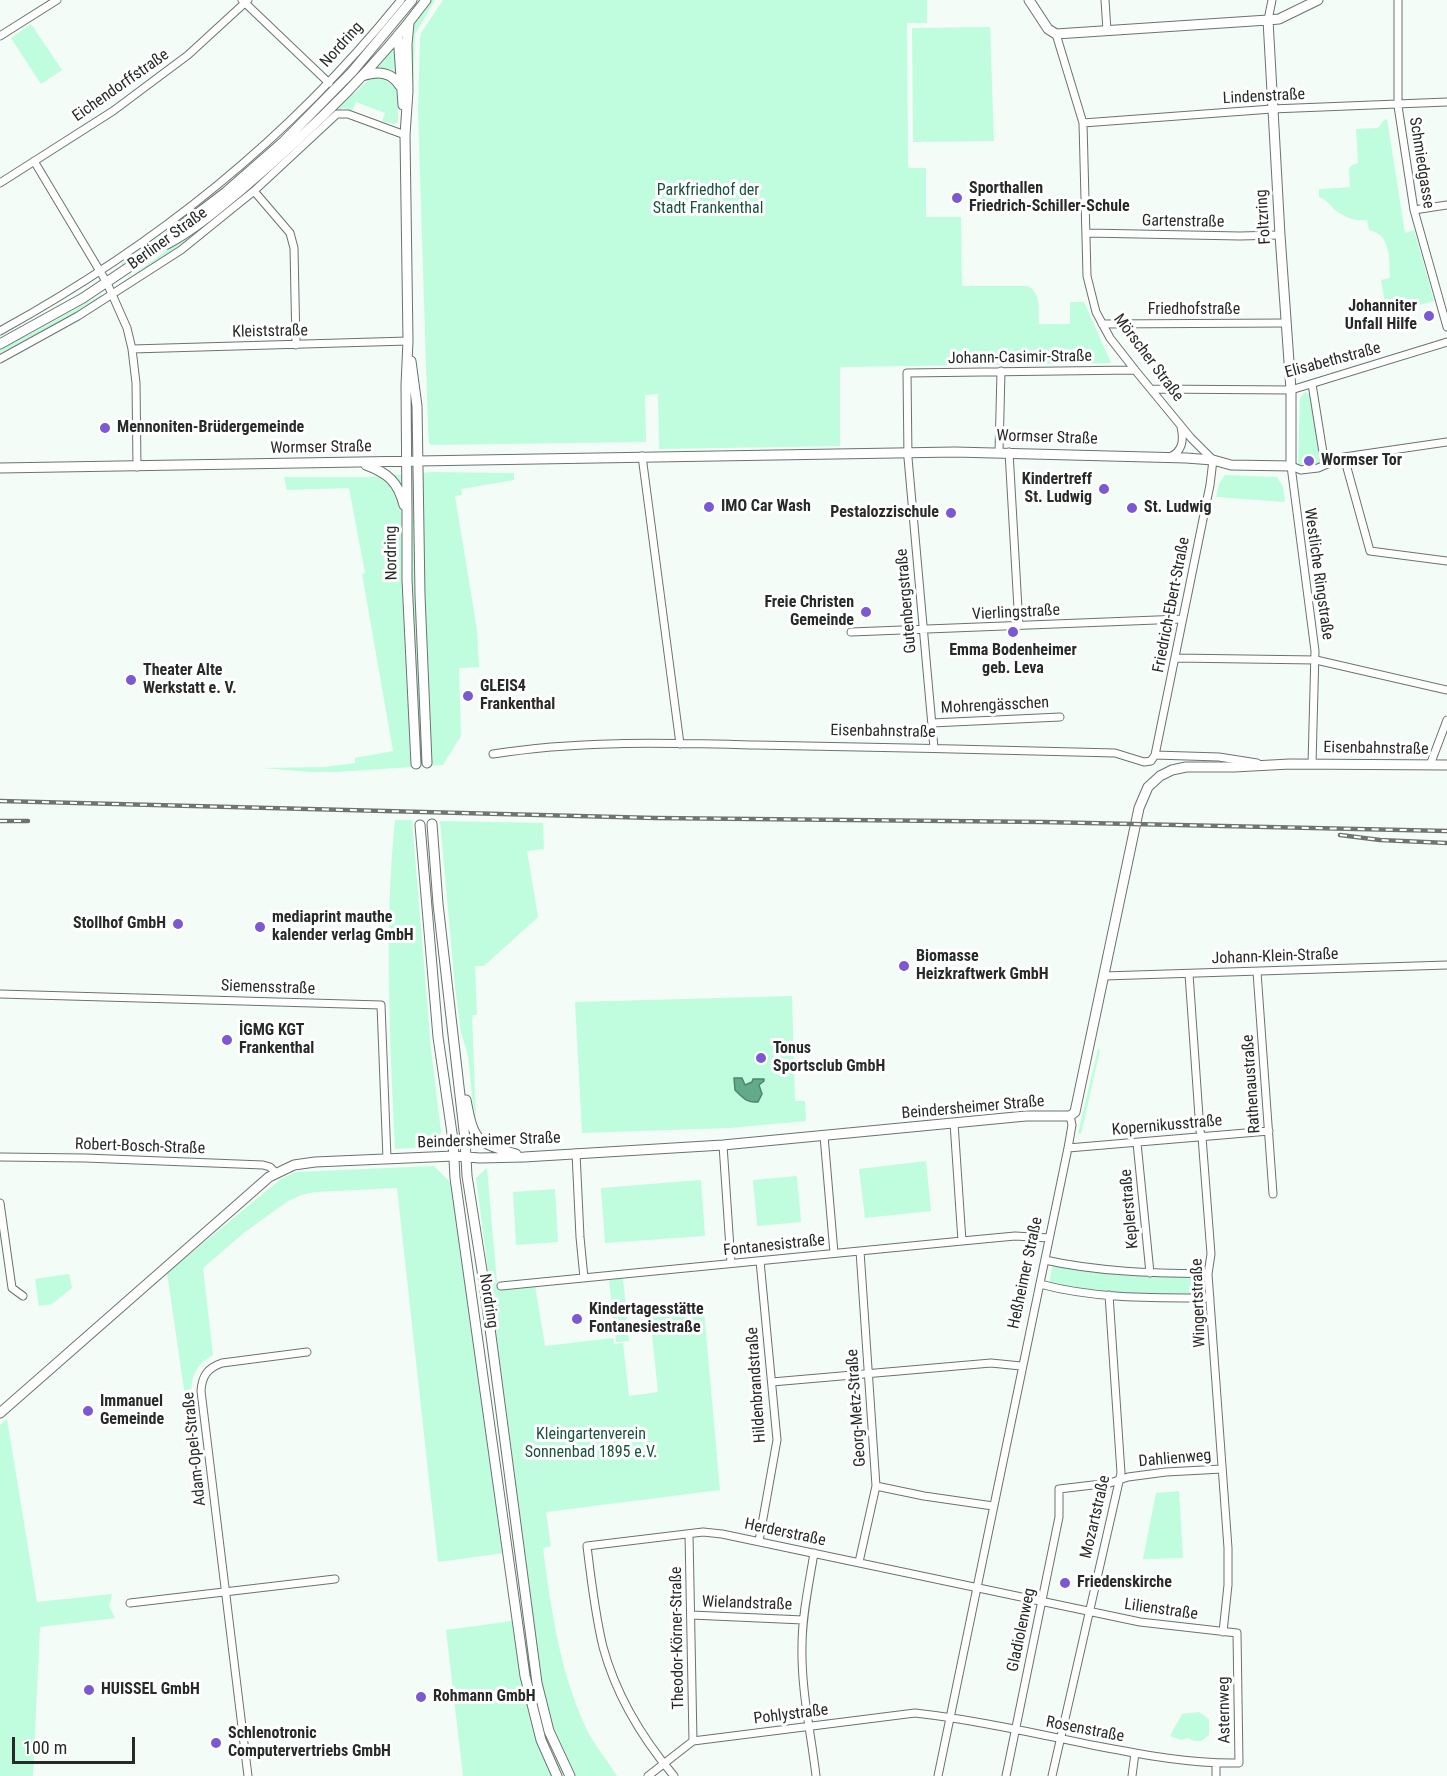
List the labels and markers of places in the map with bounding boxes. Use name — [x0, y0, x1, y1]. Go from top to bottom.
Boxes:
place label: Sporthallen Friedrich-Schiller-Schule — [969, 179, 1130, 217]
marker: Sporthallen Friedrich-Schiller-Schule — [950, 191, 964, 205]
place label: Johanniter Unfall Hilfe — [1345, 297, 1417, 335]
marker: Johanniter Unfall Hilfe — [1422, 309, 1436, 323]
place label: Mennoniten-Brüdergemeinde — [117, 418, 304, 438]
marker: Mennoniten-Brüdergemeinde — [98, 421, 112, 435]
place label: Wormser Tor — [1321, 451, 1402, 471]
marker: Wormser Tor — [1302, 454, 1316, 468]
place label: Kindertreff St. Ludwig — [1022, 470, 1092, 508]
marker: Kindertreff St. Ludwig — [1097, 482, 1111, 496]
place label: IMO Car Wash — [721, 497, 811, 517]
place label: St. Ludwig — [1144, 498, 1211, 518]
marker: IMO Car Wash — [702, 500, 716, 514]
marker: St. Ludwig — [1125, 501, 1139, 515]
place label: Pestalozzischule — [830, 503, 939, 523]
marker: Pestalozzischule — [944, 506, 958, 520]
place label: Freie Christen Gemeinde — [764, 593, 854, 631]
marker: Freie Christen Gemeinde — [859, 605, 873, 619]
marker: Emma Bodenheimer geb. Leva — [1006, 625, 1020, 639]
place label: Emma Bodenheimer geb. Leva — [949, 641, 1077, 679]
place label: Theater Alte Werkstatt e. V. — [143, 661, 237, 699]
marker: Theater Alte Werkstatt e. V. — [124, 673, 138, 687]
place label: GLEIS4 Frankenthal — [480, 677, 555, 715]
marker: GLEIS4 Frankenthal — [461, 689, 475, 703]
place label: mediaprint mauthe kalender verlag GmbH — [272, 908, 414, 946]
place label: Stollhof GmbH — [73, 914, 166, 934]
marker: Stollhof GmbH — [171, 917, 185, 931]
marker: mediaprint mauthe kalender verlag GmbH — [253, 920, 267, 934]
place label: Biomasse Heizkraftwerk GmbH — [916, 947, 1049, 985]
marker: Biomasse Heizkraftwerk GmbH — [897, 959, 911, 973]
place label: İGMG KGT Frankenthal — [239, 1021, 314, 1059]
marker: İGMG KGT Frankenthal — [220, 1033, 234, 1047]
place label: Tonus Sportsclub GmbH — [773, 1039, 885, 1077]
marker: Tonus Sportsclub GmbH — [754, 1051, 768, 1065]
place label: Kindertagesstätte Fontanesiestraße — [589, 1300, 704, 1338]
marker: Kindertagesstätte Fontanesiestraße — [570, 1312, 584, 1326]
place label: Immanuel Gemeinde — [100, 1392, 164, 1430]
marker: Immanuel Gemeinde — [81, 1404, 95, 1418]
place label: Friedenskirche — [1077, 1573, 1172, 1593]
marker: Friedenskirche — [1058, 1576, 1072, 1590]
place label: HUISSEL GmbH — [101, 1680, 200, 1700]
marker: HUISSEL GmbH — [82, 1683, 96, 1697]
place label: Rohmann GmbH — [433, 1687, 536, 1707]
marker: Rohmann GmbH — [414, 1690, 428, 1704]
place label: Schlenotronic Computervertriebs GmbH — [228, 1724, 391, 1762]
marker: Schlenotronic Computervertriebs GmbH — [209, 1736, 223, 1750]

